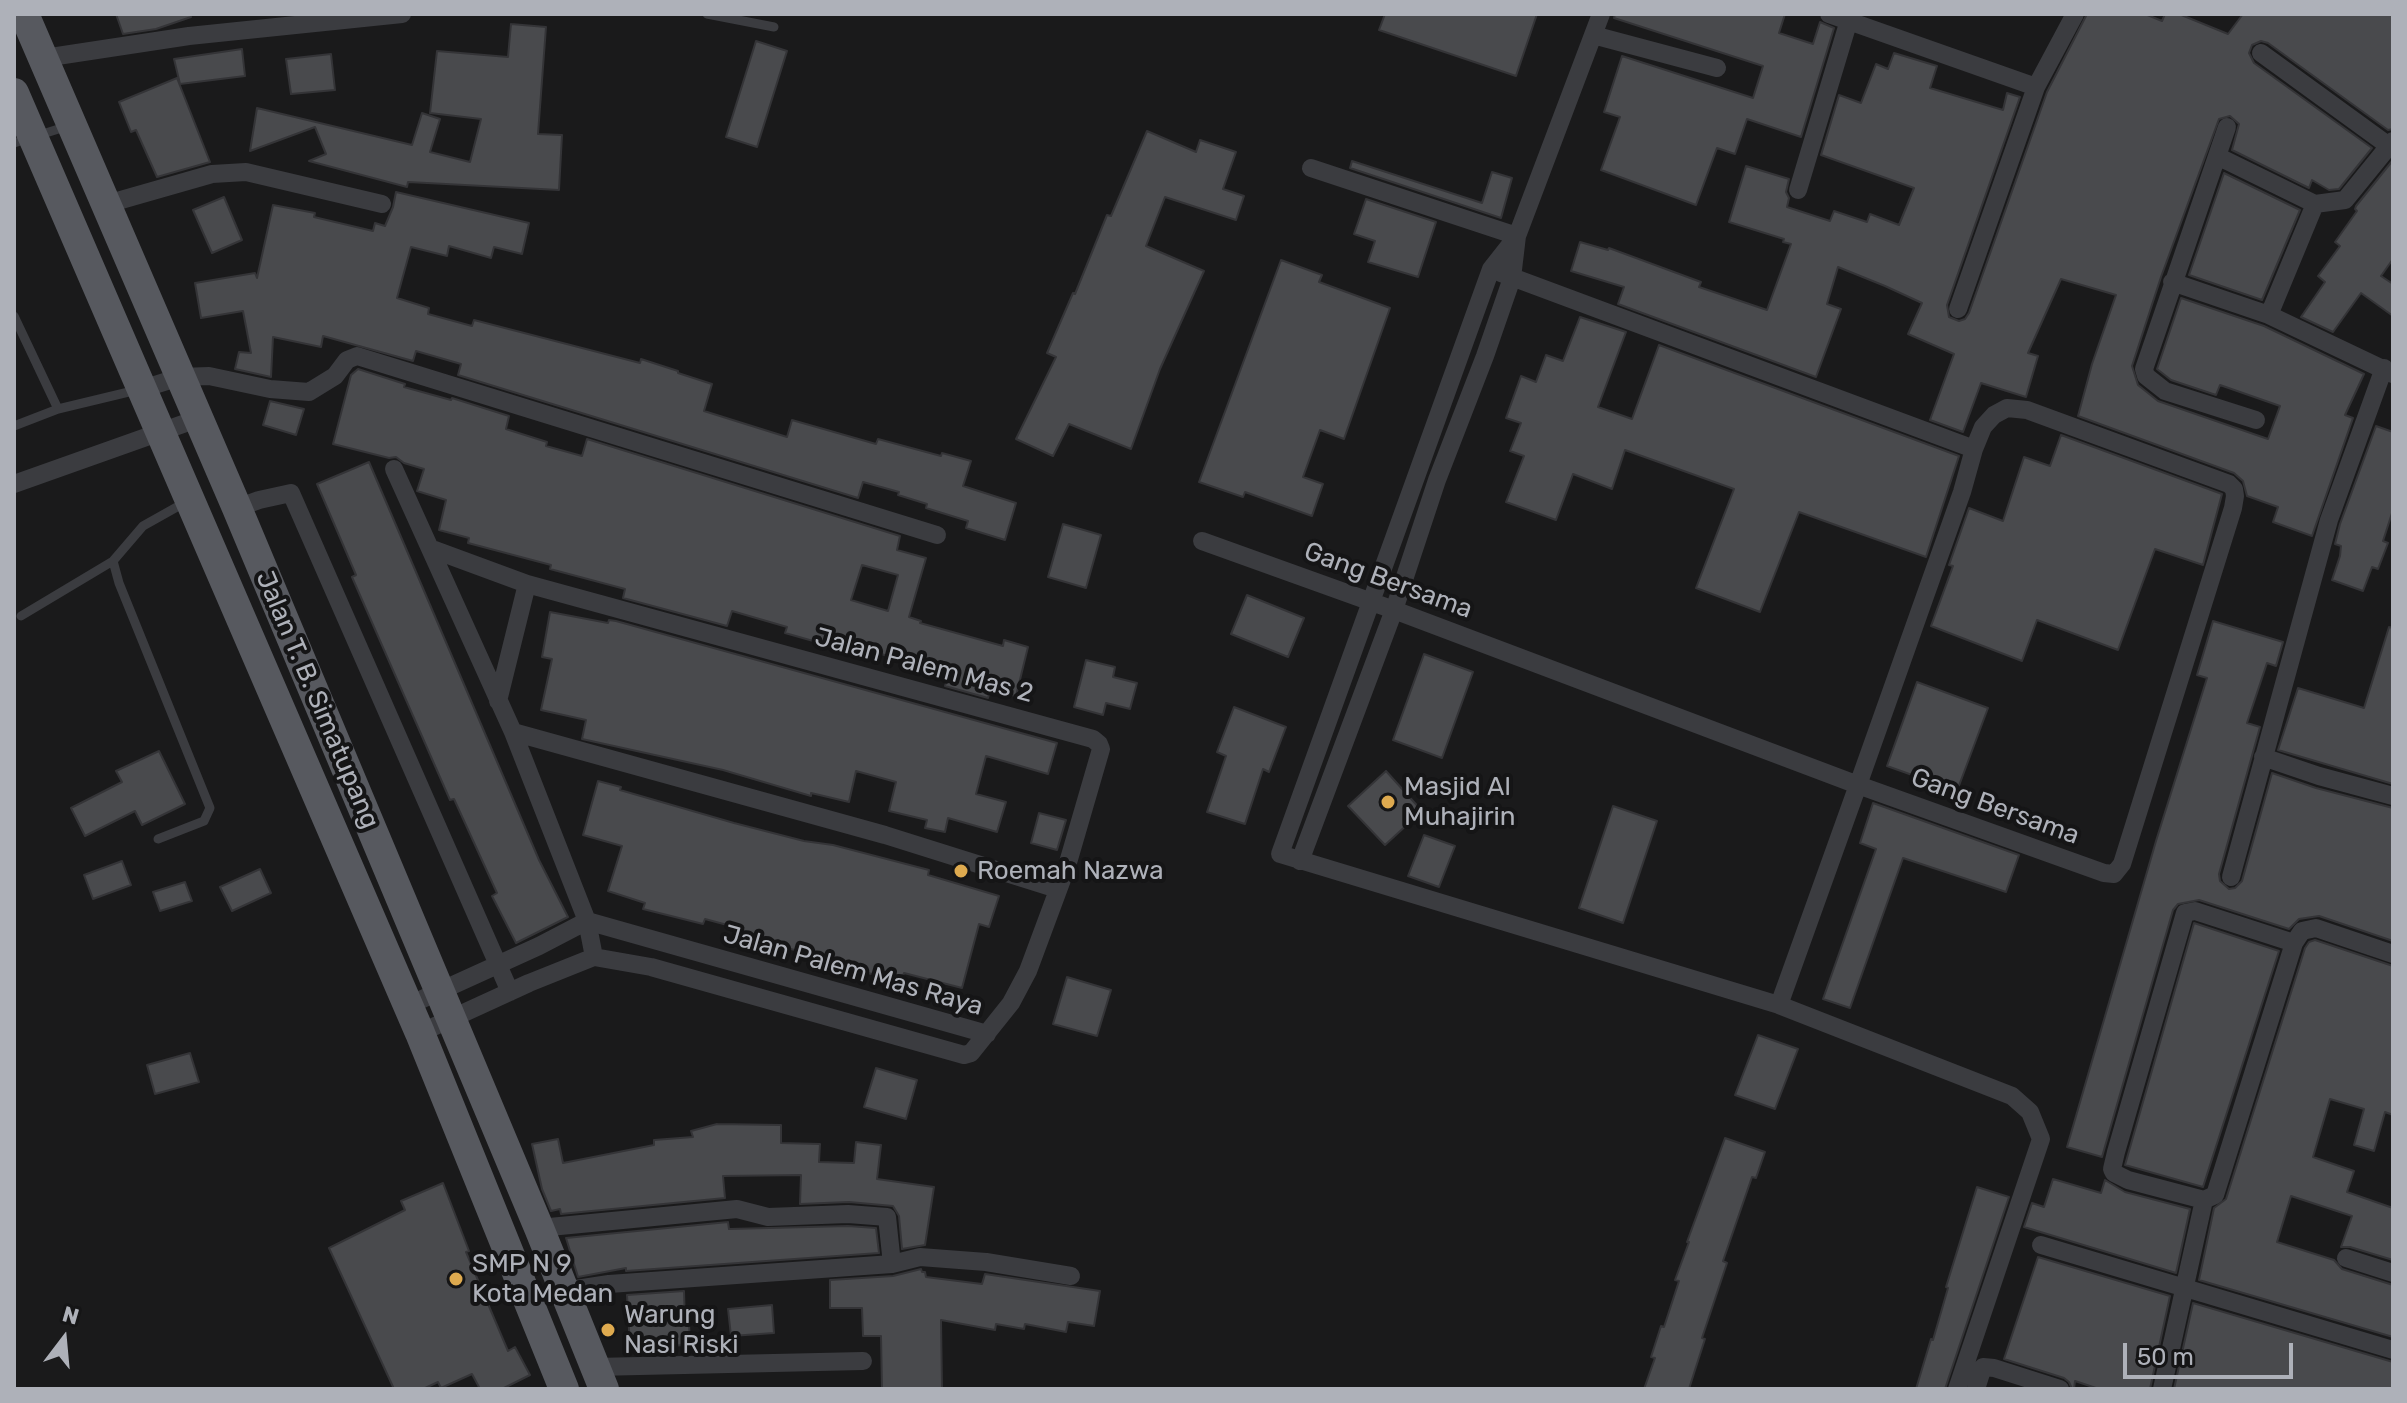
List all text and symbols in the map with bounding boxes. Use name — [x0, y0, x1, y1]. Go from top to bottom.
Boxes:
street label: Gang Bersama — [1300, 536, 1476, 626]
street label: Jalan T. B. Simatupang — [249, 567, 385, 833]
street label: Jalan Palem Mas 2 — [812, 622, 1036, 710]
street label: Gang Bersama — [1907, 762, 2083, 852]
place label: Masjid Al Muhajirin — [1404, 771, 1516, 832]
marker: Masjid Al Muhajirin — [1379, 793, 1397, 811]
place label: Roemah Nazwa — [977, 855, 1163, 887]
marker: Roemah Nazwa — [952, 862, 970, 880]
street label: Jalan Palem Mas Raya — [720, 919, 986, 1023]
place label: SMP N 9 Kota Medan — [472, 1248, 613, 1310]
marker: SMP N 9 Kota Medan — [447, 1270, 465, 1288]
north arrow — [24, 1299, 104, 1379]
place label: Warung Nasi Riski — [624, 1299, 739, 1360]
text: N — [59, 1300, 82, 1331]
marker: Warung Nasi Riski — [599, 1321, 617, 1339]
scale bar — [2127, 1327, 2297, 1377]
text: 50 m — [2137, 1343, 2194, 1371]

